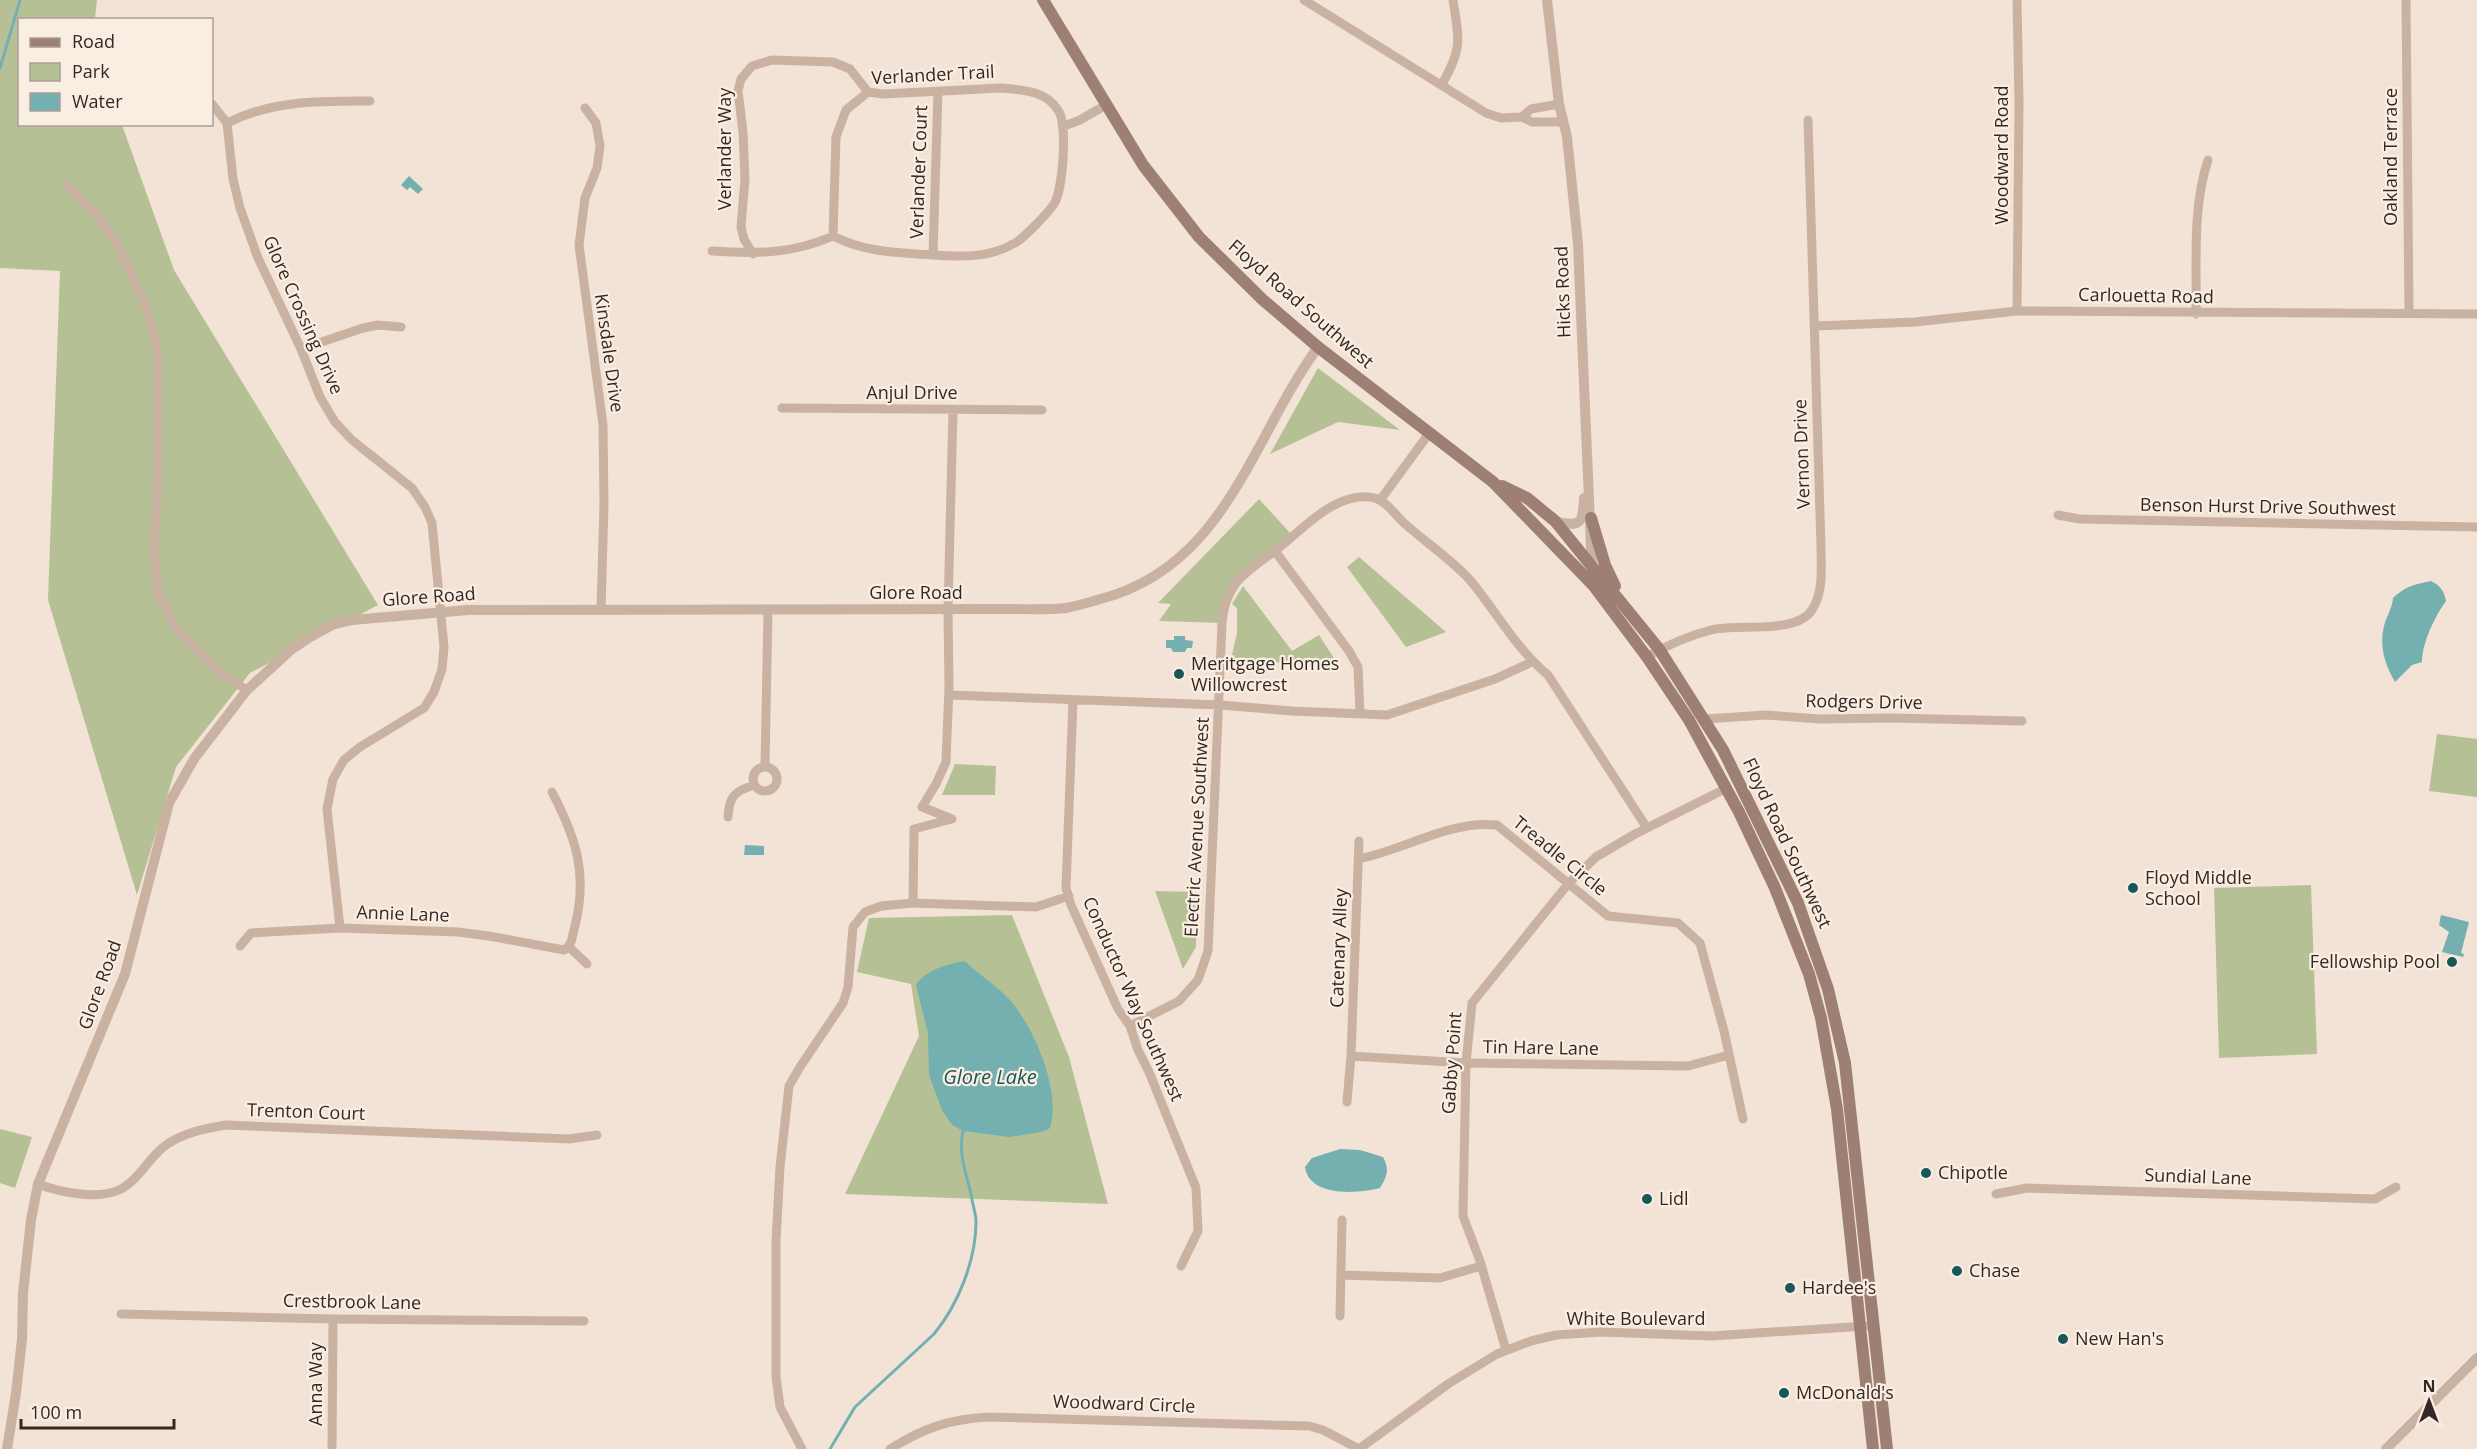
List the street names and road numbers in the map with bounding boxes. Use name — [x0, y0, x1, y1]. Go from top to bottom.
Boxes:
street label: Verlander Trail — [871, 59, 995, 89]
street label: Woodward Road — [1989, 85, 2013, 225]
street label: Verlander Way — [712, 87, 736, 210]
street label: Oakland Terrace — [2378, 88, 2402, 226]
street label: Verlander Court — [904, 105, 932, 239]
street label: Glore Crossing Drive — [258, 231, 350, 398]
street label: Floyd Road Southwest — [1224, 233, 1379, 373]
street label: Hicks Road — [1548, 246, 1576, 338]
street label: Carlouetta Road — [2078, 282, 2214, 308]
street label: Kinsdale Drive — [590, 292, 630, 414]
street label: Anjul Drive — [866, 380, 958, 404]
street label: Vernon Drive — [1787, 399, 1815, 509]
street label: Benson Hurst Drive Southwest — [2140, 492, 2396, 520]
street label: Glore Road — [869, 580, 963, 604]
street label: Glore Road — [381, 581, 476, 611]
street label: Rodgers Drive — [1805, 688, 1923, 714]
street label: Electric Avenue Southwest — [1178, 716, 1214, 938]
street label: Floyd Road Southwest — [1738, 754, 1838, 932]
street label: Treadle Circle — [1509, 810, 1613, 900]
street label: Catenary Alley — [1324, 887, 1352, 1008]
street label: Conductor Way Southwest — [1078, 892, 1190, 1105]
street label: Annie Lane — [356, 899, 450, 927]
street label: Glore Road — [72, 937, 126, 1033]
street label: Gabby Point — [1435, 1011, 1467, 1115]
street label: Tin Hare Lane — [1483, 1034, 1599, 1060]
street label: Trenton Court — [246, 1097, 366, 1125]
street label: Sundial Lane — [2144, 1162, 2252, 1190]
street label: Crestbrook Lane — [283, 1288, 421, 1314]
street label: White Boulevard — [1567, 1306, 1705, 1330]
street label: Anna Way — [303, 1341, 327, 1426]
street label: Woodward Circle — [1052, 1389, 1196, 1417]

